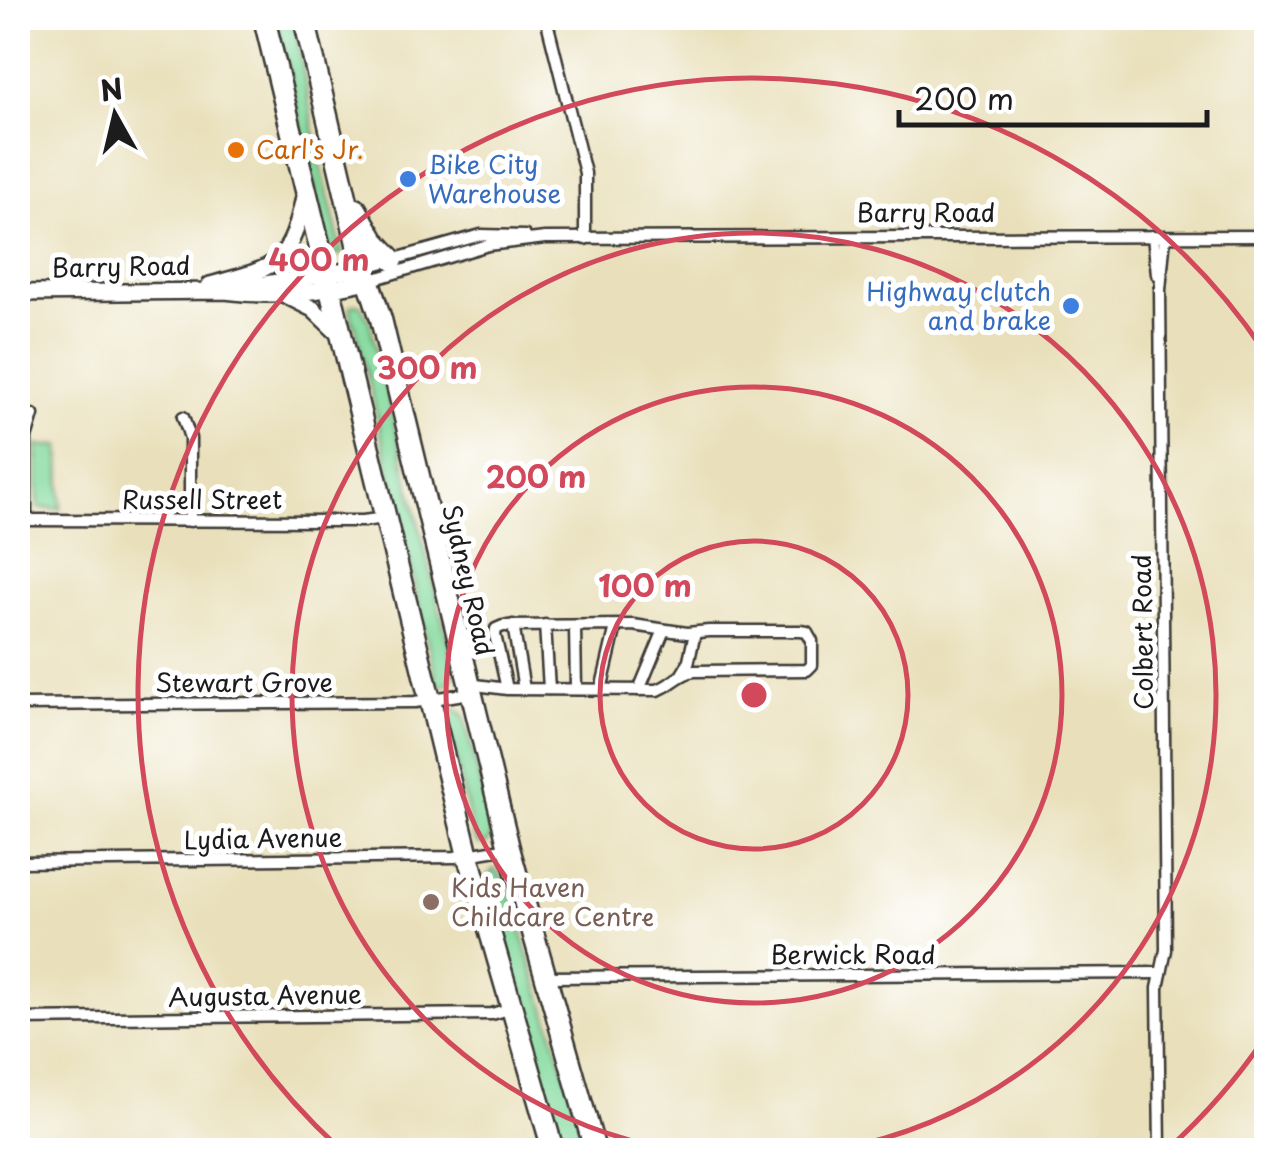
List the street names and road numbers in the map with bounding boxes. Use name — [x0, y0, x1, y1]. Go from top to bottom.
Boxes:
street label: Barry Road — [857, 193, 995, 231]
street label: Barry Road — [51, 246, 191, 286]
street label: Russell Street — [122, 480, 282, 518]
street label: Sydney Road — [433, 500, 505, 659]
street label: Colbert Road — [1122, 554, 1162, 710]
street label: Stewart Grove — [155, 663, 333, 701]
street label: Lydia Avenue — [184, 818, 342, 858]
street label: Berwick Road — [770, 935, 936, 973]
street label: Augusta Avenue — [168, 974, 362, 1016]

